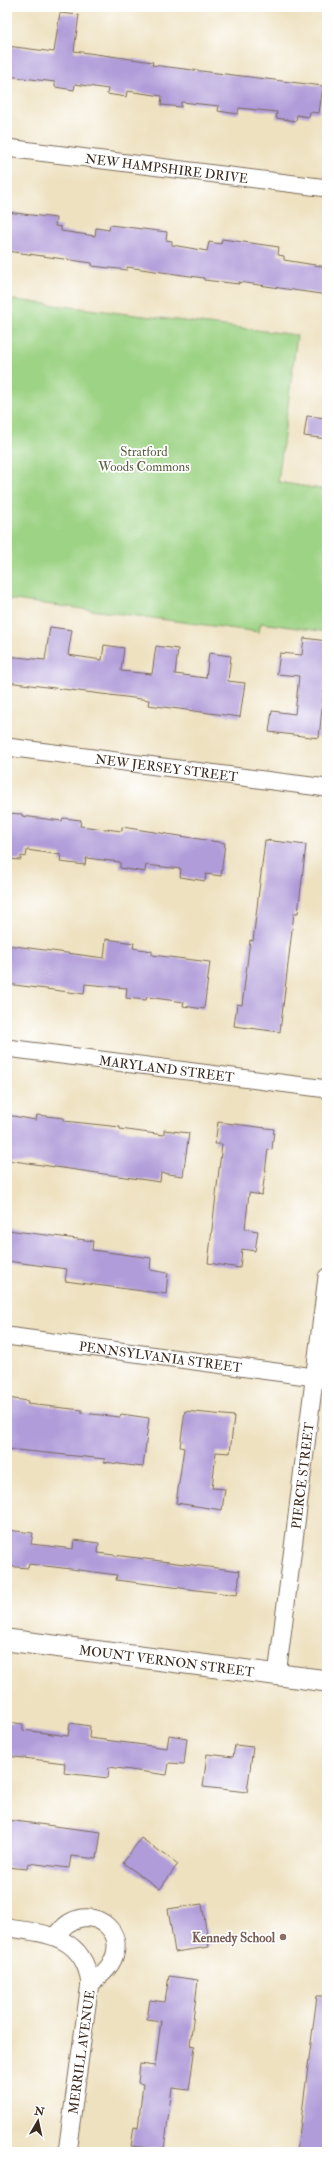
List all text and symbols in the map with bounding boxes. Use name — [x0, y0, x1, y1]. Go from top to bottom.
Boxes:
street label: NEW HAMPSHIRE DRIVE — [84, 151, 249, 187]
park label: Stratford Woods Commons — [97, 444, 190, 475]
street label: NEW JERSEY STREET — [94, 751, 239, 786]
street label: MARYLAND STREET — [98, 1053, 236, 1086]
street label: PENNSYLVANIA STREET — [78, 1339, 243, 1376]
street label: PIERCE STREET — [288, 1421, 318, 1530]
street label: MOUNT VERNON STREET — [78, 1642, 256, 1681]
place label: Kennedy School — [192, 1930, 276, 1947]
marker: Kennedy School — [278, 1932, 288, 1942]
street label: MERRILL AVENUE — [65, 1989, 99, 2115]
north arrow — [18, 2101, 58, 2141]
text: N — [33, 2104, 46, 2119]

